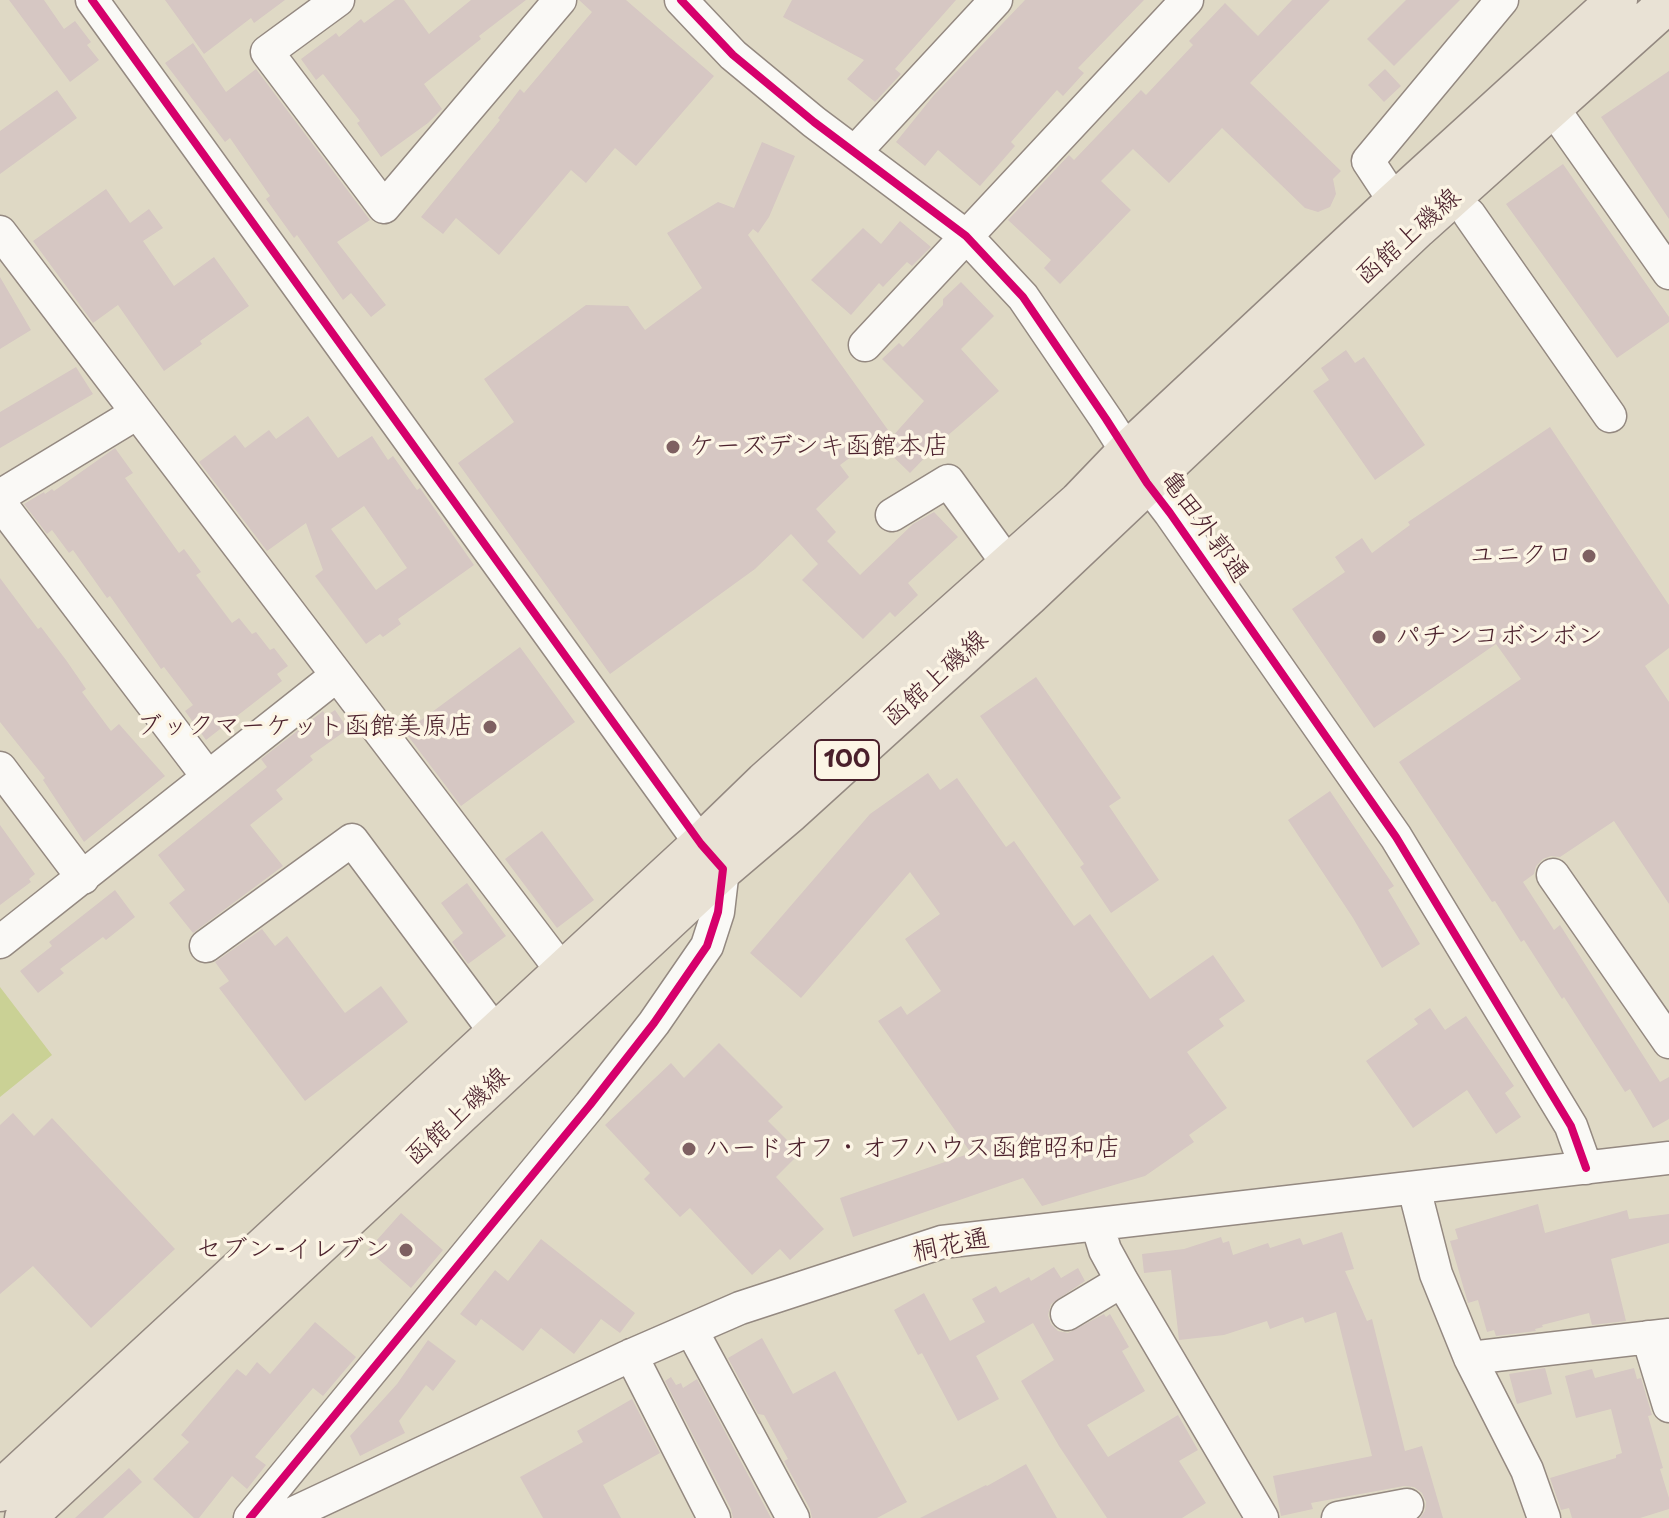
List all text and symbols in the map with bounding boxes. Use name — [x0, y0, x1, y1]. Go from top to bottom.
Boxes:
street label: 函館上磯線 — [1350, 182, 1468, 292]
place label: ケーズデンキ函館本店 — [689, 431, 949, 463]
marker: ケーズデンキ函館本店 — [664, 438, 682, 456]
street label: 亀田外郭通 — [1153, 465, 1255, 589]
place label: ユニクロ — [1469, 540, 1573, 572]
marker: ユニクロ — [1580, 547, 1598, 565]
place label: パチンコボンボン — [1395, 621, 1603, 653]
street label: 函館上磯線 — [877, 624, 995, 734]
marker: パチンコボンボン — [1370, 628, 1388, 646]
place label: ブックマーケット函館美原店 — [136, 711, 474, 743]
marker: ブックマーケット函館美原店 — [481, 718, 499, 736]
road number: 100 — [815, 740, 879, 780]
street label: 函館上磯線 — [400, 1061, 516, 1173]
place label: ハードオフ・オフハウス函館昭和店 — [705, 1133, 1121, 1165]
marker: ハードオフ・オフハウス函館昭和店 — [680, 1140, 698, 1158]
street label: 桐花通 — [910, 1223, 992, 1269]
place label: セブン-イレブン — [195, 1234, 390, 1266]
marker: セブン-イレブン — [397, 1241, 415, 1259]

